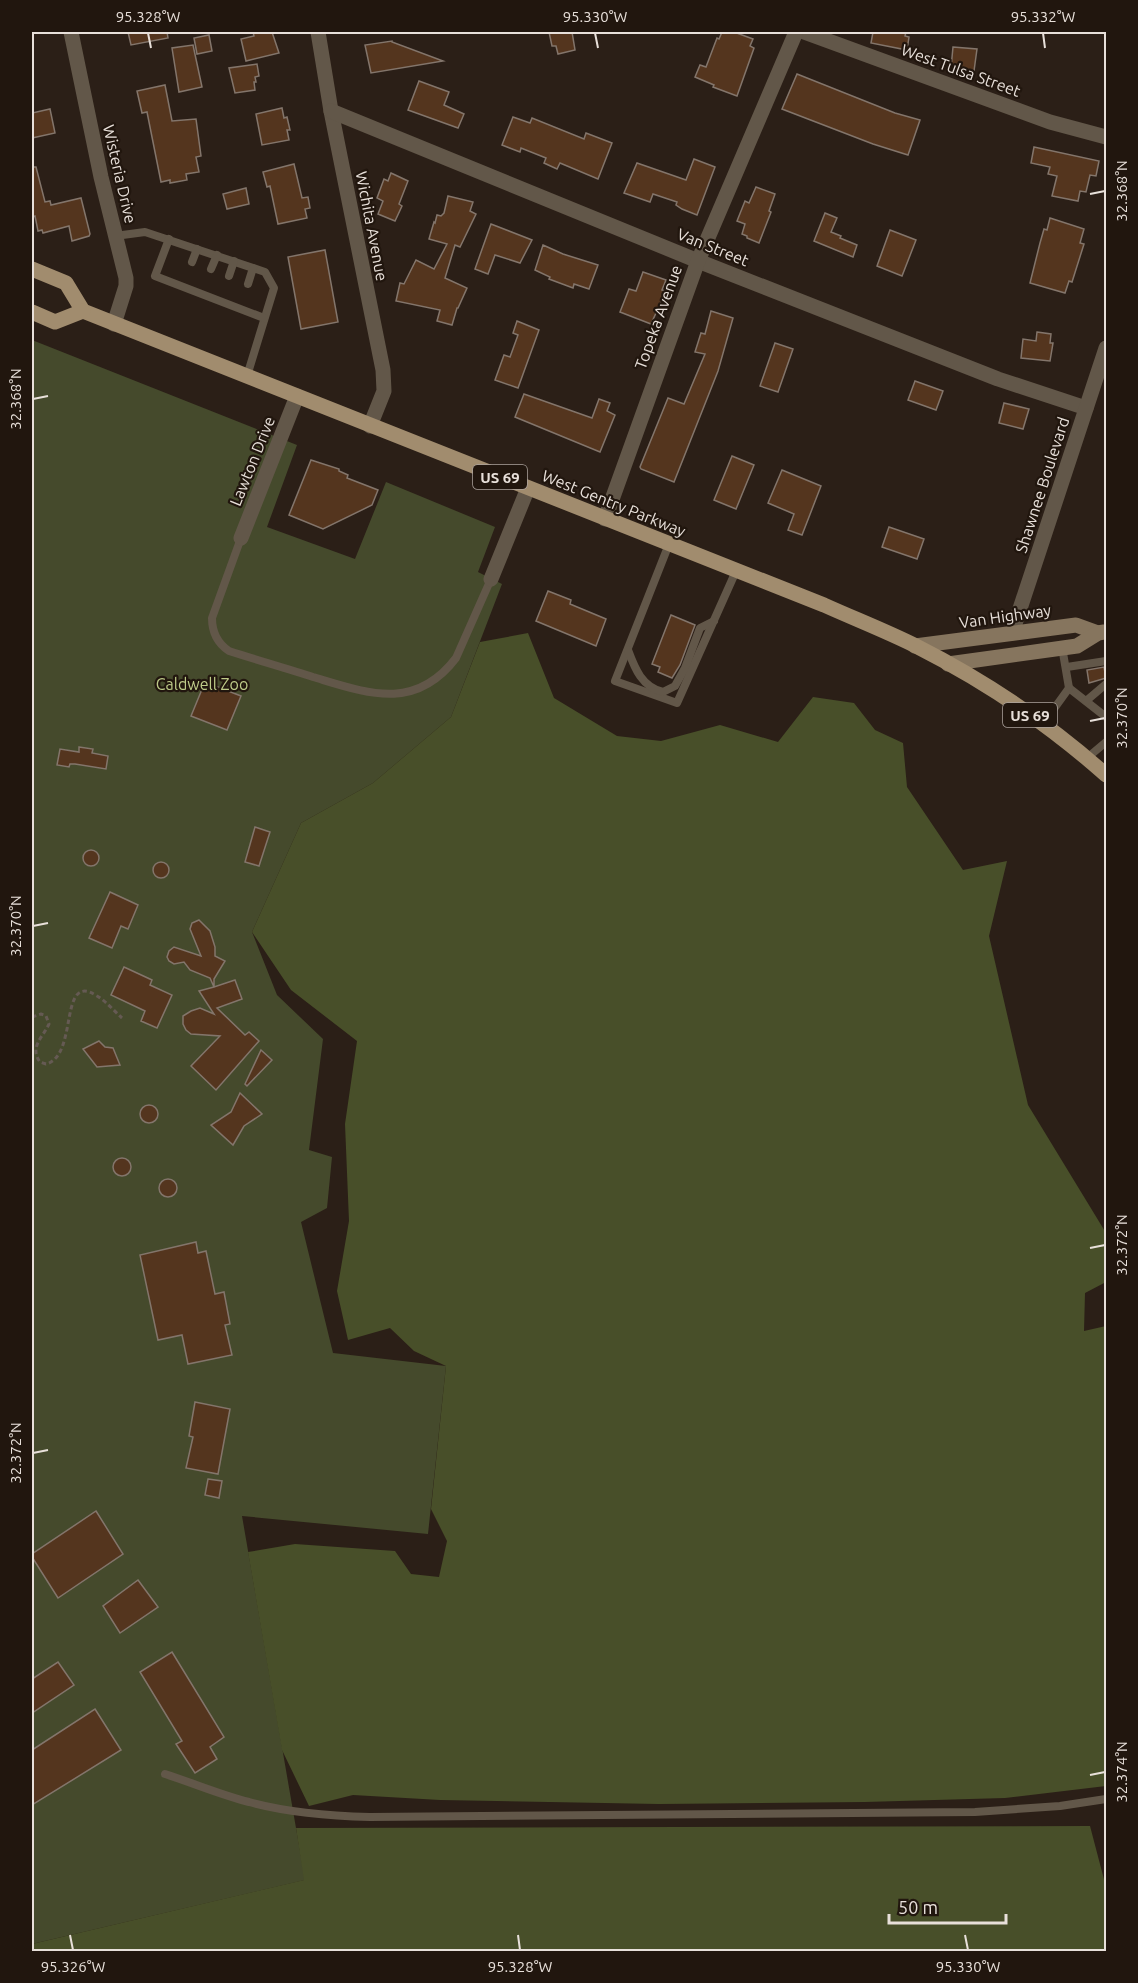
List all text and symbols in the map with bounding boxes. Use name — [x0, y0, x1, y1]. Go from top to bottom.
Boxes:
text: 95.328°W — [116, 8, 180, 25]
text: 95.330°W — [563, 8, 627, 25]
text: 95.332°W — [1011, 8, 1075, 25]
street label: West Tulsa Street — [899, 40, 1024, 100]
street label: Wisteria Drive — [100, 123, 140, 225]
text: 32.368°N — [1113, 160, 1130, 222]
street label: Wichita Avenue — [353, 170, 391, 282]
street label: Van Street — [675, 224, 752, 270]
street label: Topeka Avenue — [631, 262, 685, 372]
text: 32.368°N — [7, 368, 24, 430]
street label: Lawton Drive — [226, 414, 278, 508]
street label: Shawnee Boulevard — [1012, 415, 1072, 555]
road number: US 69 — [473, 465, 527, 489]
street label: West Gentry Parkway — [540, 466, 689, 540]
street label: Van Highway — [958, 601, 1052, 631]
park label: Caldwell Zoo — [156, 675, 248, 693]
text: 32.370°N — [1113, 687, 1130, 749]
road number: US 69 — [1003, 703, 1057, 727]
text: 32.370°N — [7, 895, 24, 957]
text: 32.372°N — [1113, 1214, 1130, 1276]
text: 32.372°N — [7, 1422, 24, 1484]
text: 32.374°N — [1113, 1741, 1130, 1803]
scale bar — [889, 1887, 1006, 1925]
text: 50 m — [898, 1897, 938, 1917]
text: 95.326°W — [41, 1958, 105, 1975]
text: 95.328°W — [488, 1958, 552, 1975]
text: 95.330°W — [936, 1958, 1000, 1975]

